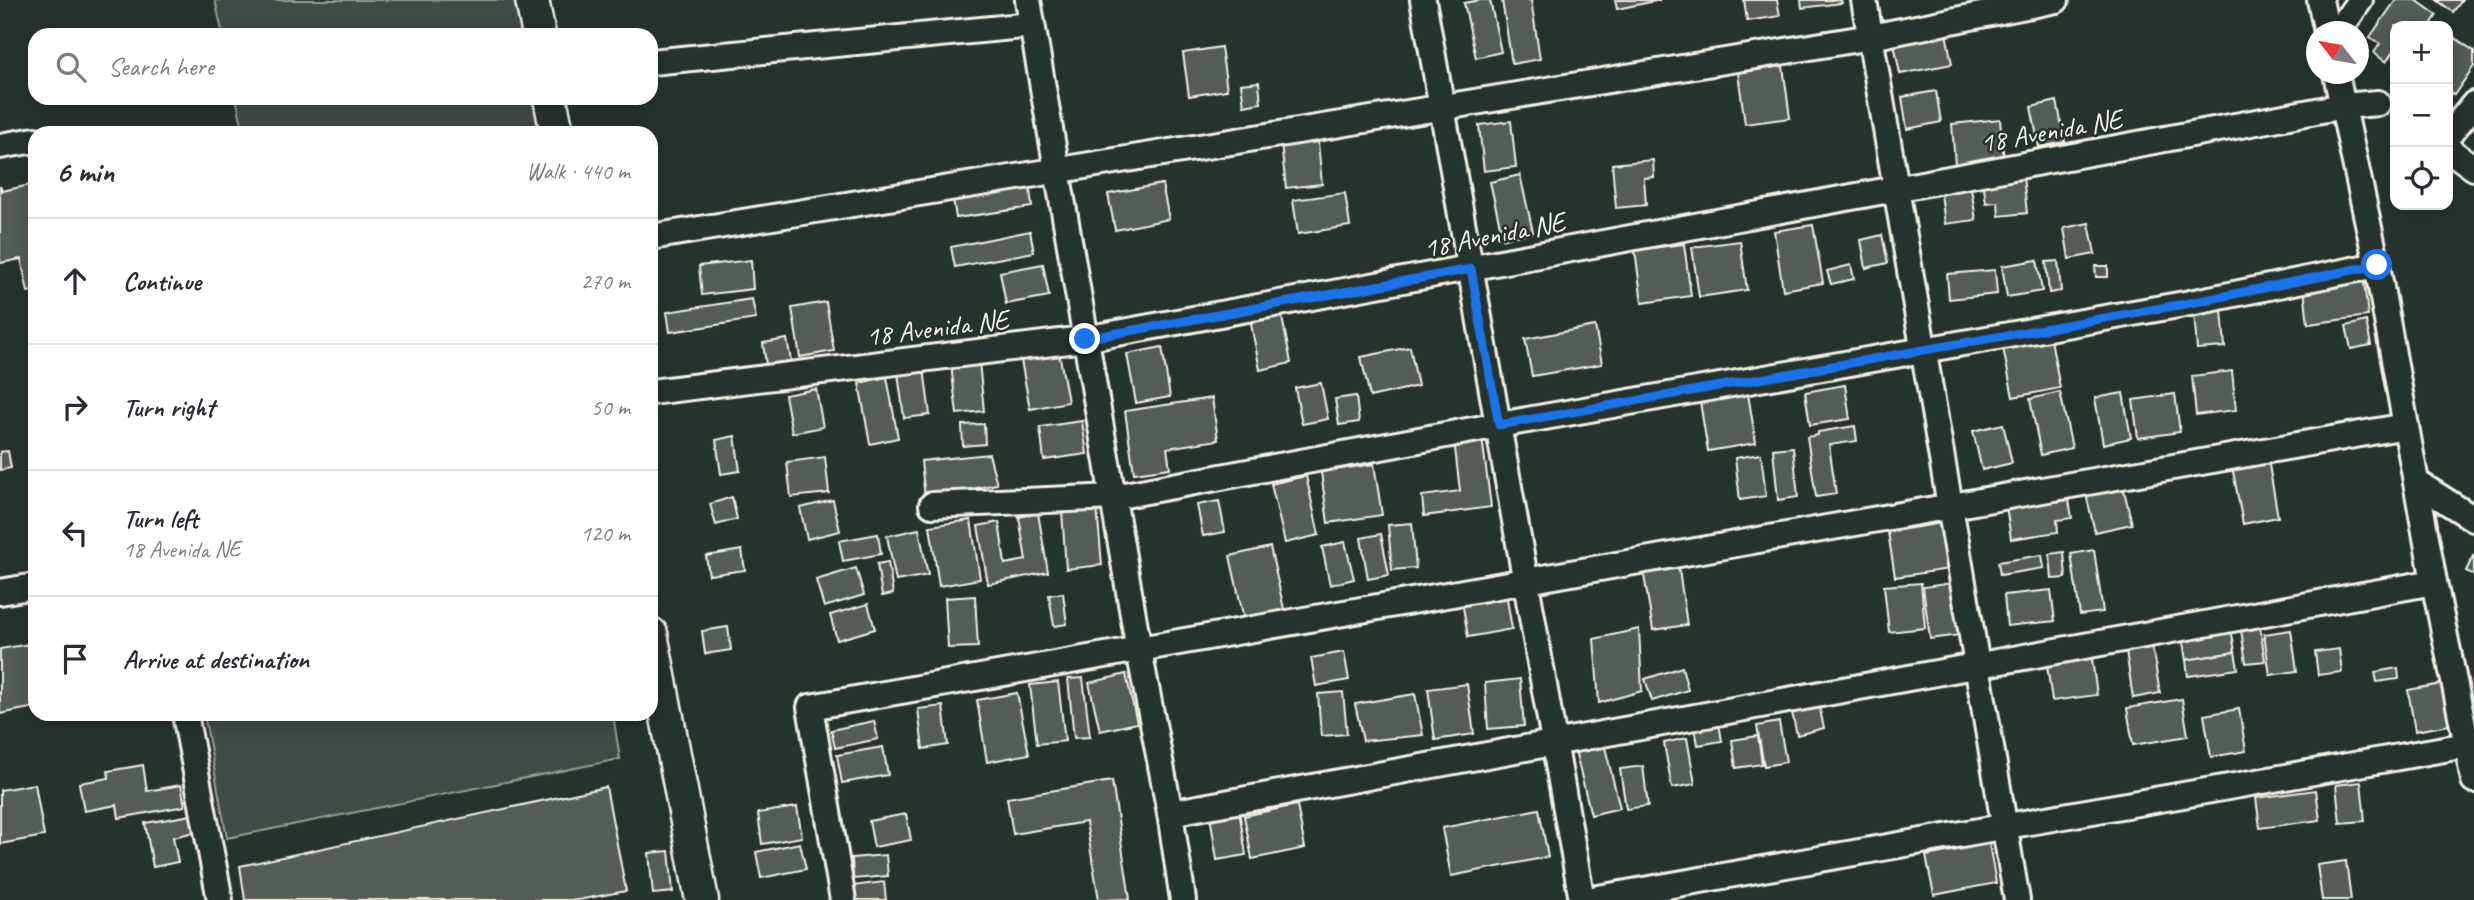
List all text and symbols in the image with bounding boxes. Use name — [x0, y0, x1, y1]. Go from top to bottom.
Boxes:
north arrow — [2306, 21, 2369, 84]
map controls — [2390, 21, 2453, 210]
button: + — [2390, 21, 2453, 84]
search box — [28, 28, 658, 105]
icon: search — [52, 48, 90, 86]
text: Search here — [108, 50, 214, 83]
button: − — [2390, 84, 2453, 147]
street label: 18 Avenida NE — [1978, 100, 2128, 160]
button: locate — [2390, 147, 2453, 210]
text: 6 min — [56, 153, 114, 191]
text: Walk · 440 m — [526, 157, 630, 186]
street label: 18 Avenida NE — [1421, 203, 1571, 265]
route start — [2361, 249, 2392, 280]
icon: ahead — [56, 262, 94, 300]
text: Continue — [123, 265, 201, 298]
text: 270 m — [581, 267, 630, 296]
street label: 18 Avenida NE — [864, 301, 1013, 354]
route end — [1069, 323, 1100, 354]
icon: right — [56, 388, 94, 426]
text: Turn right — [123, 391, 214, 424]
text: 50 m — [591, 393, 630, 422]
text: Turn left — [123, 502, 198, 535]
icon: left — [56, 514, 94, 552]
text: 120 m — [581, 519, 630, 548]
text: 18 Avenida NE — [123, 535, 240, 564]
icon: arrive — [56, 640, 94, 678]
text: Arrive at destination — [123, 643, 309, 676]

